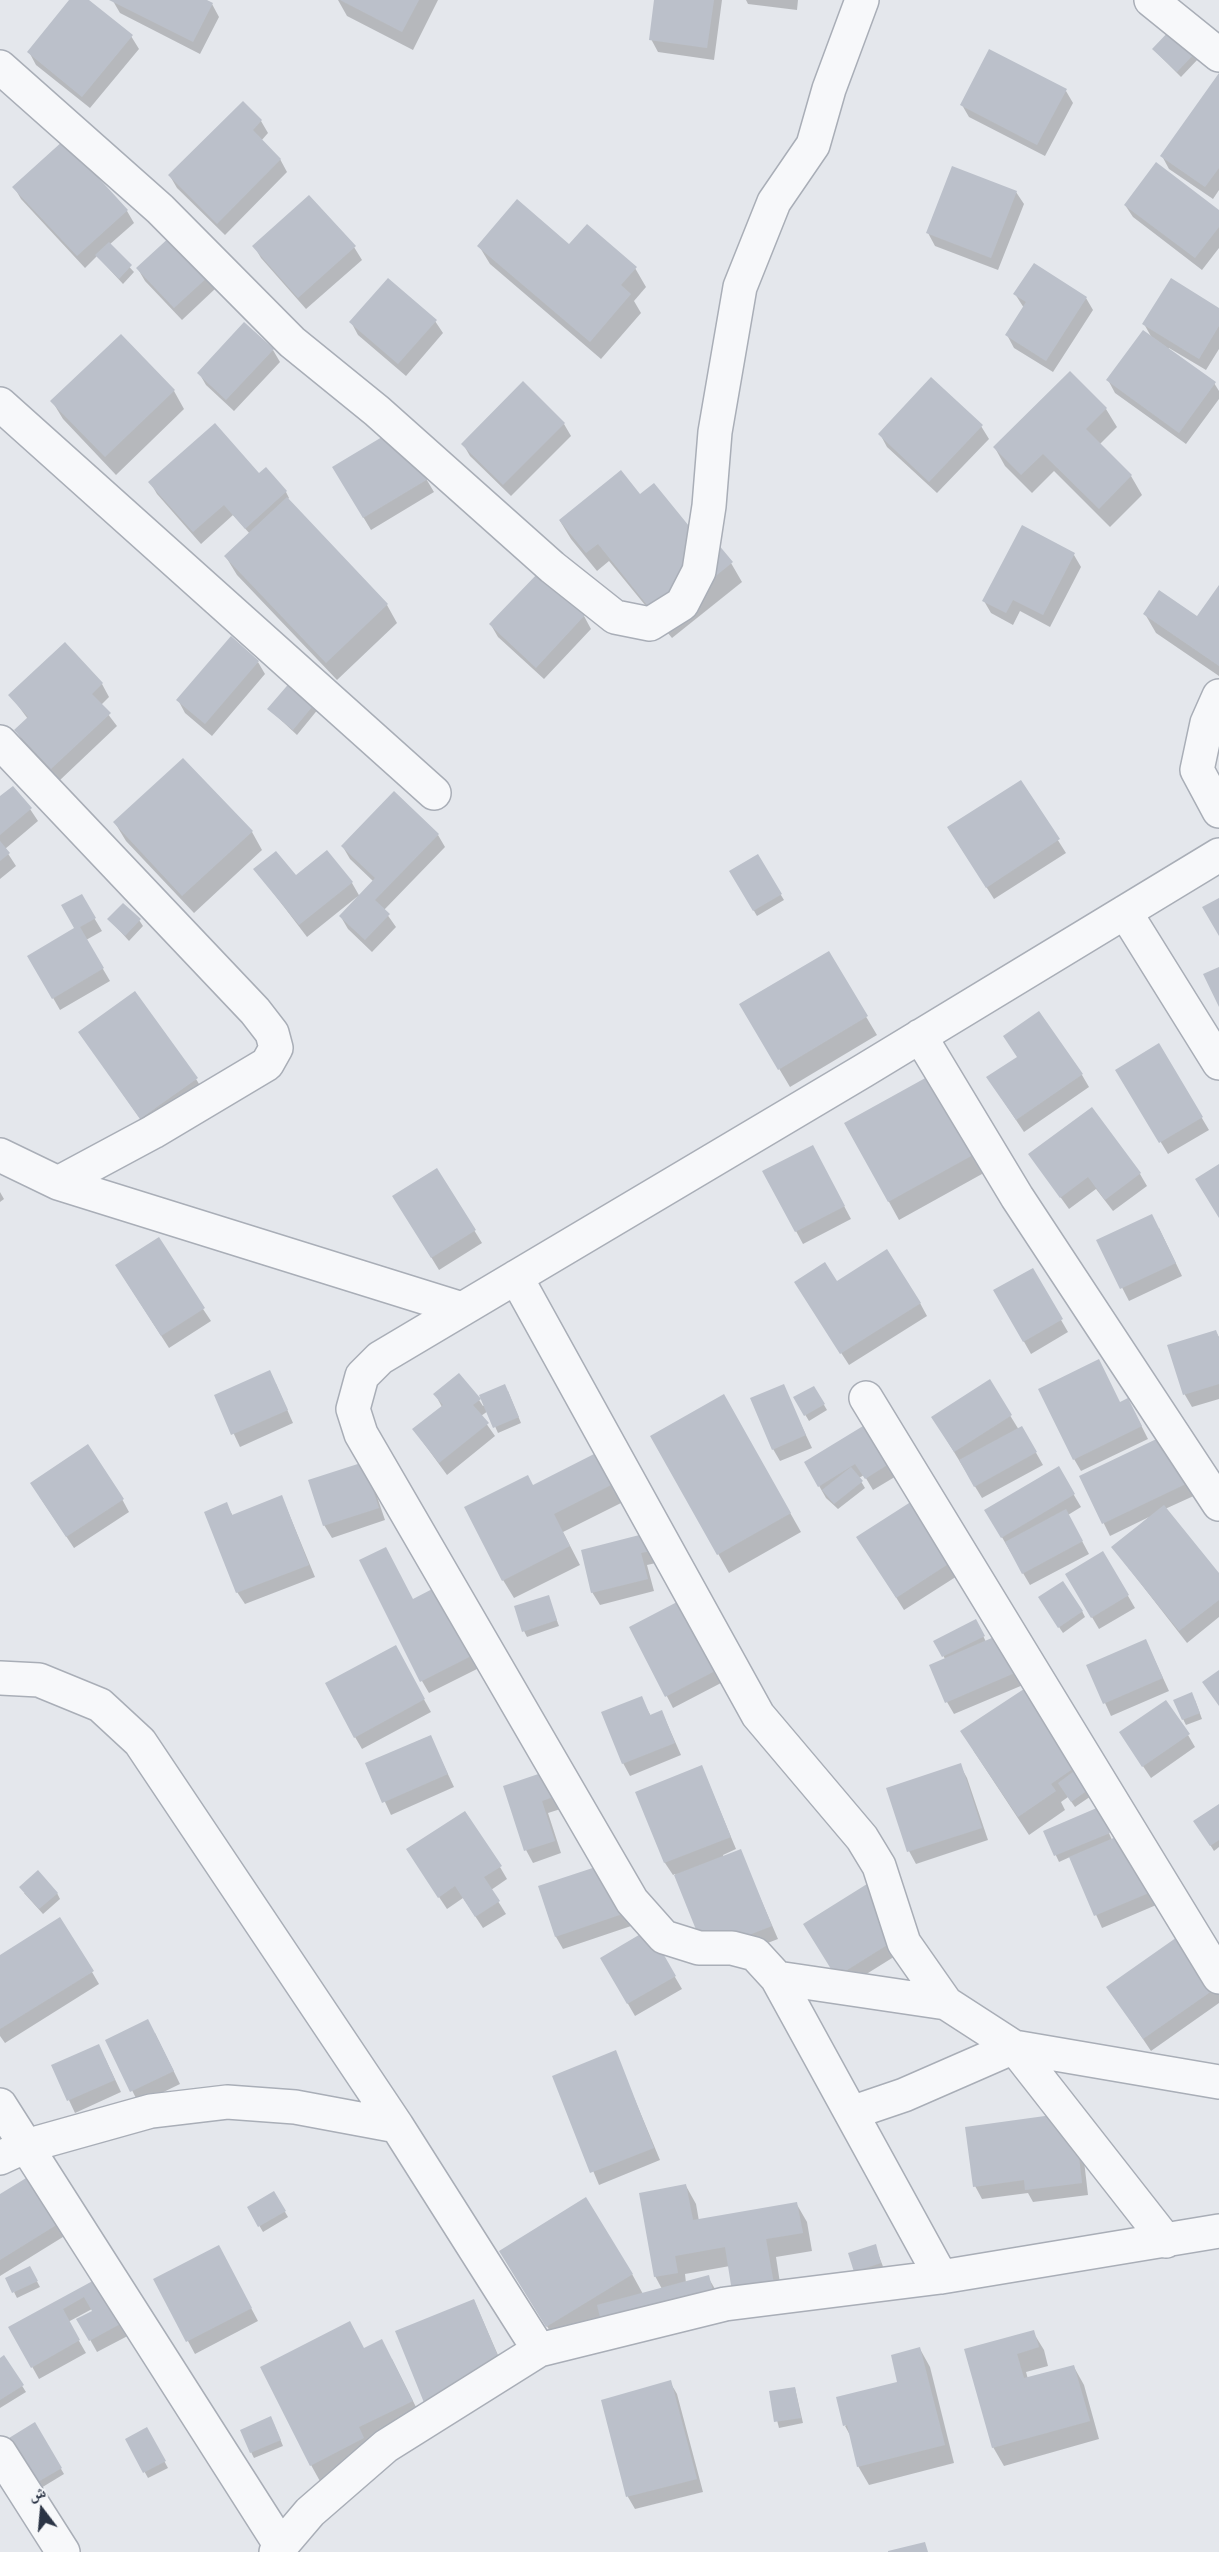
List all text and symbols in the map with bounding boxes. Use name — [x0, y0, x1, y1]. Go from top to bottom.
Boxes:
north arrow — [12, 2480, 72, 2540]
text: ش — [26, 2481, 48, 2504]

